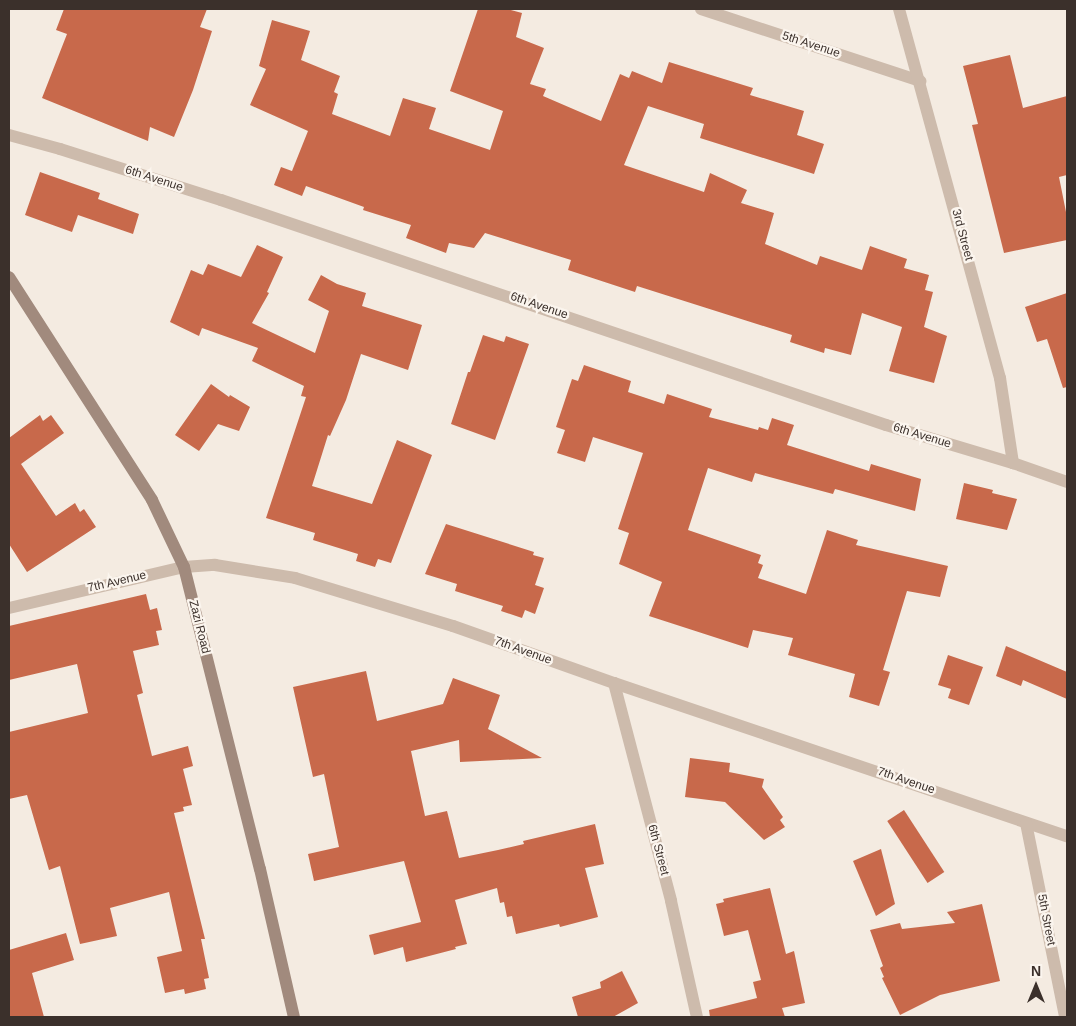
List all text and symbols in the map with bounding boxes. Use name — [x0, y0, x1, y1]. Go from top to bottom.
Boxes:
street label: 5th Avenue — [780, 29, 842, 61]
street label: 6th Avenue — [123, 163, 185, 195]
street label: 3rd Street — [948, 208, 976, 262]
street label: 6th Avenue — [508, 289, 570, 323]
street label: 6th Avenue — [891, 420, 953, 452]
street label: 7th Avenue — [86, 568, 148, 596]
street label: Zazi Road — [185, 599, 213, 655]
street label: 7th Avenue — [492, 634, 554, 668]
street label: 7th Avenue — [875, 764, 937, 798]
street label: 6th Street — [644, 823, 672, 877]
street label: 5th Street — [1034, 893, 1058, 947]
north arrow — [1011, 961, 1061, 1011]
text: N — [1031, 963, 1041, 979]

